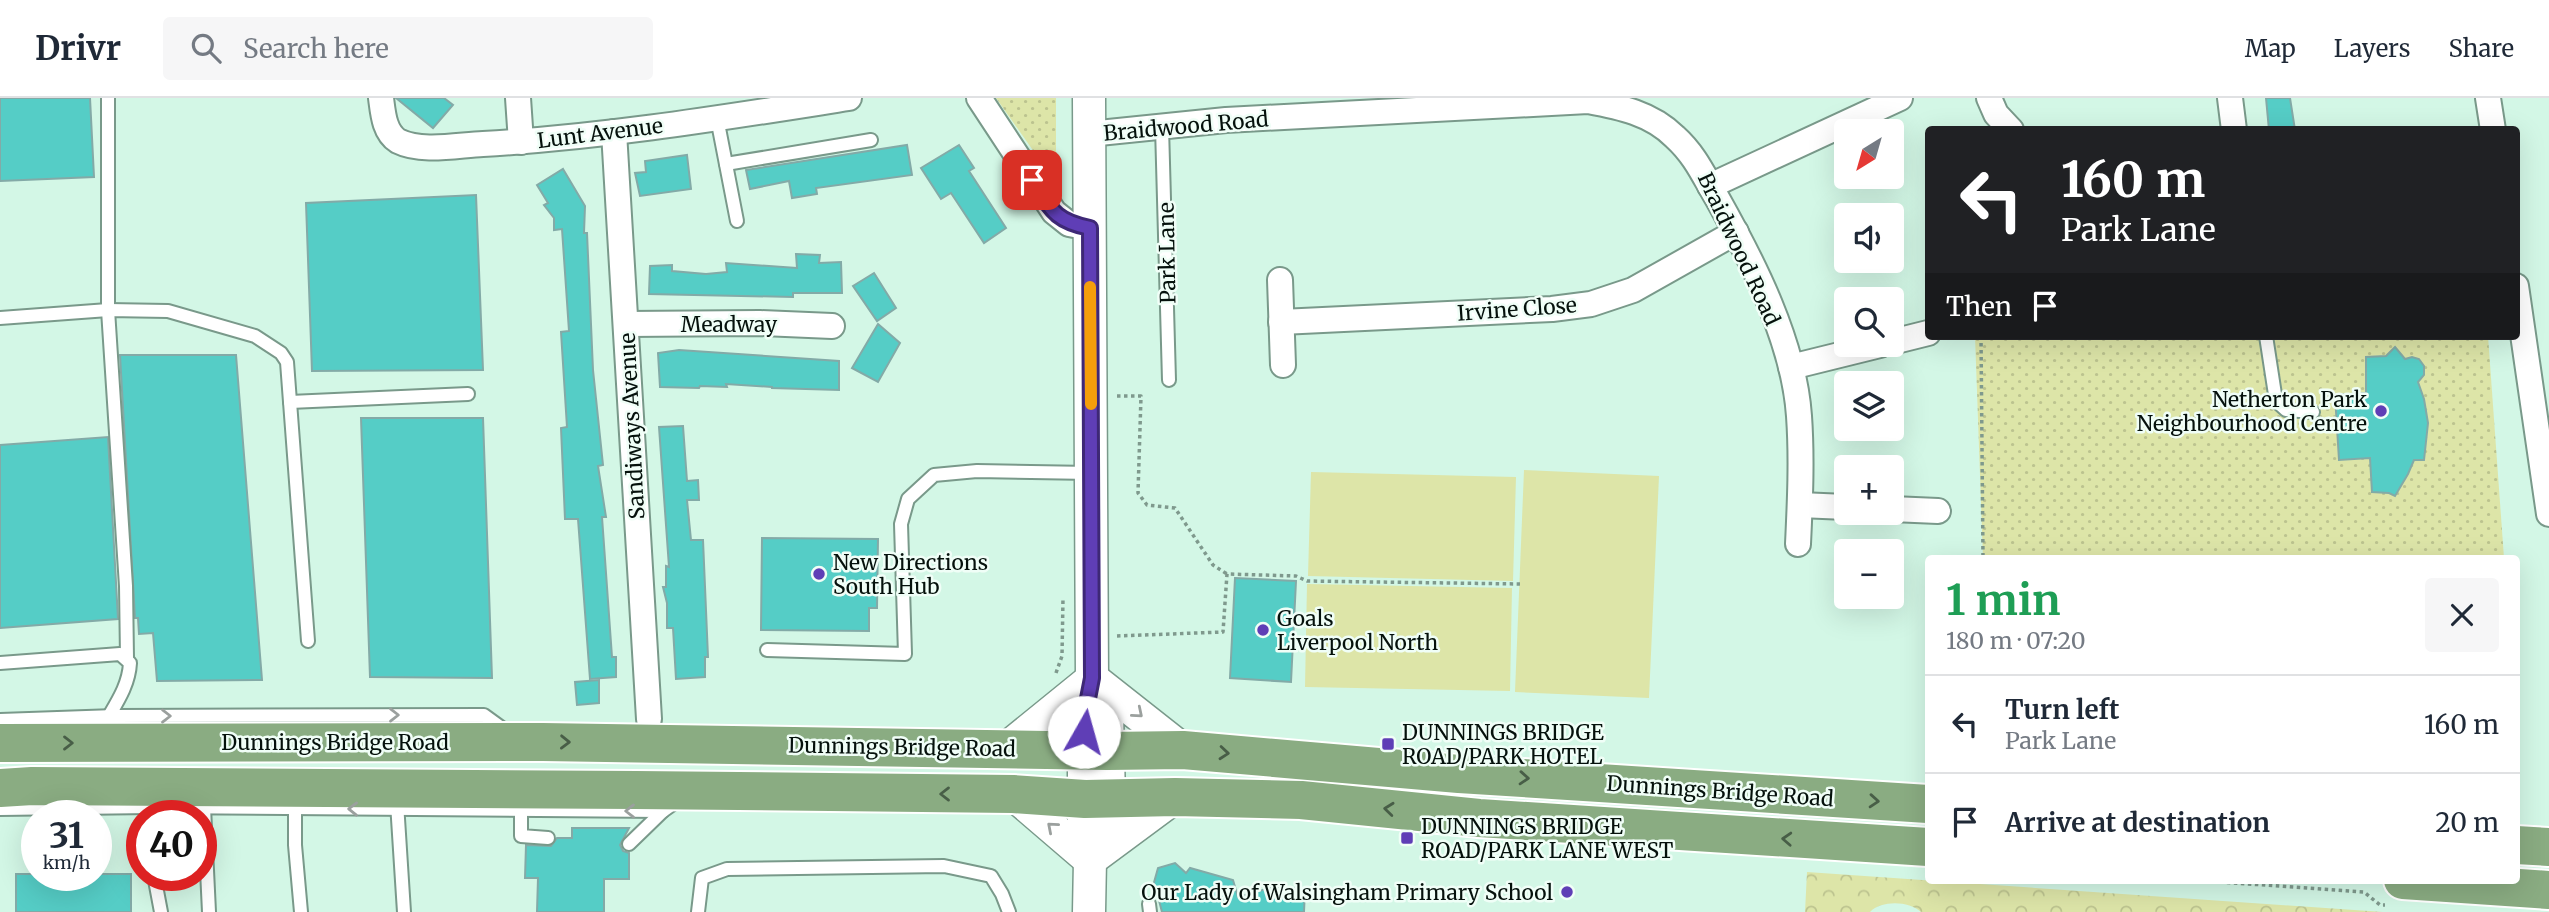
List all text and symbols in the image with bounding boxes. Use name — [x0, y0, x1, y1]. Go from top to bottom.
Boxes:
search box — [163, 17, 653, 80]
text: Drivr — [35, 28, 121, 69]
icon: search — [187, 29, 225, 67]
text: Search here — [243, 32, 389, 65]
text: Map — [2245, 33, 2296, 64]
text: Layers — [2334, 33, 2410, 64]
text: Share — [2448, 33, 2514, 64]
street label: Braidwood Road — [1102, 105, 1270, 147]
street label: Lunt Avenue — [536, 112, 664, 154]
north arrow — [1834, 119, 1904, 189]
map controls — [1834, 119, 1904, 609]
text: 160 m — [2061, 149, 2205, 210]
pin — [1002, 150, 1062, 210]
icon: left — [1946, 154, 2037, 245]
icon: arrive — [1013, 161, 1051, 199]
street label: Braidwood Road — [1692, 168, 1786, 330]
street label: Park Lane — [1153, 202, 1181, 304]
button: sound — [1834, 203, 1904, 273]
text: Park Lane — [2061, 210, 2216, 250]
button: search — [1834, 287, 1904, 357]
icon: arrive — [2026, 287, 2064, 325]
text: Then — [1946, 290, 2012, 323]
street label: Irvine Close — [1456, 291, 1578, 327]
street label: Meadway — [681, 311, 778, 338]
street label: Sandiways Avenue — [614, 332, 650, 520]
button: layers — [1834, 371, 1904, 441]
place label: Netherton Park Neighbourhood Centre — [2137, 386, 2368, 437]
marker: Netherton Park Neighbourhood Centre — [2373, 403, 2389, 419]
button: + — [1834, 455, 1904, 525]
button: − — [1834, 539, 1904, 609]
place label: New Directions South Hub — [833, 549, 988, 600]
marker: New Directions South Hub — [811, 566, 827, 582]
text: 1 min — [1946, 574, 2060, 626]
button: close — [2425, 578, 2499, 652]
place label: Goals Liverpool North — [1277, 605, 1438, 656]
marker: Goals Liverpool North — [1255, 622, 1271, 638]
text: 180 m · 07:20 — [1946, 626, 2086, 655]
text: Turn left — [2005, 693, 2119, 726]
position arrow — [1047, 695, 1121, 769]
one-way arrow — [1130, 705, 1143, 717]
icon: left — [1946, 705, 1984, 743]
one-way arrow — [389, 707, 399, 723]
one-way arrow — [161, 708, 172, 724]
text: 160 m — [2424, 708, 2499, 741]
place label: DUNNINGS BRIDGE ROAD/PARK HOTEL — [1402, 719, 1605, 770]
text: Park Lane — [2005, 726, 2116, 755]
street label: Dunnings Bridge Road — [221, 729, 449, 756]
street label: Dunnings Bridge Road — [788, 732, 1016, 762]
one-way arrow — [63, 735, 74, 751]
one-way arrow — [560, 735, 571, 750]
marker: DUNNINGS BRIDGE ROAD/PARK HOTEL — [1380, 736, 1396, 752]
one-way arrow — [1219, 745, 1230, 760]
one-way arrow — [1519, 770, 1530, 785]
street label: Dunnings Bridge Road — [1605, 770, 1835, 812]
one-way arrow — [939, 786, 950, 802]
one-way arrow — [1868, 793, 1879, 808]
speed limit sign: 40 — [126, 800, 217, 891]
one-way arrow — [348, 801, 358, 817]
one-way arrow — [1383, 802, 1394, 817]
one-way arrow — [624, 803, 635, 819]
icon: arrive — [1946, 803, 1984, 841]
text: Arrive at destination — [2005, 806, 2270, 839]
text: 20 m — [2435, 806, 2499, 839]
place label: DUNNINGS BRIDGE ROAD/PARK LANE WEST — [1421, 813, 1674, 864]
text: 31 — [49, 814, 84, 858]
one-way arrow — [1047, 823, 1060, 835]
marker: DUNNINGS BRIDGE ROAD/PARK LANE WEST — [1399, 830, 1415, 846]
one-way arrow — [1781, 831, 1792, 846]
text: km/h — [43, 851, 90, 874]
place label: Our Lady of Walsingham Primary School — [1141, 879, 1553, 906]
marker: Our Lady of Walsingham Primary School — [1559, 884, 1575, 900]

